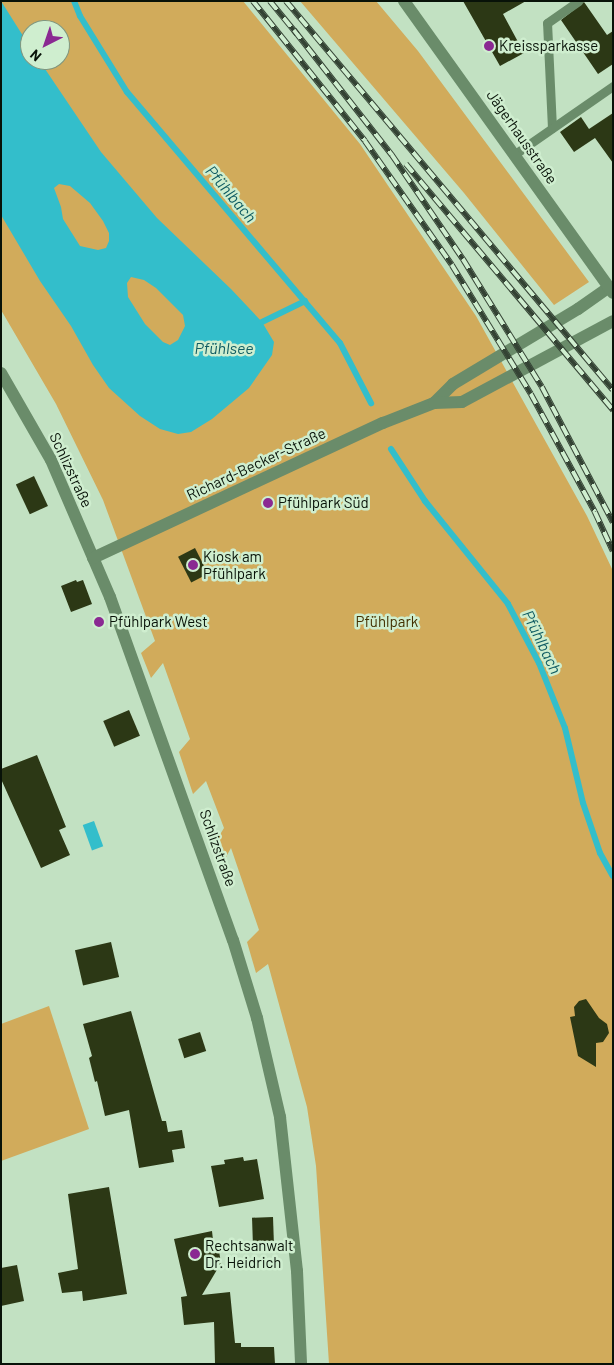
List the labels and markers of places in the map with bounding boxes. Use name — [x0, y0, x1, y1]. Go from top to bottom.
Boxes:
place label: Kreissparkasse — [499, 37, 598, 55]
marker: Kreissparkasse — [483, 40, 495, 52]
place label: Pfühlpark Süd — [278, 494, 369, 512]
marker: Pfühlpark Süd — [262, 497, 274, 509]
place label: Kiosk am Pfühlpark — [203, 547, 266, 582]
marker: Kiosk am Pfühlpark — [187, 559, 199, 571]
place label: Pfühlpark West — [109, 613, 208, 631]
marker: Pfühlpark West — [93, 616, 105, 628]
place label: Rechtsanwalt Dr. Heidrich — [205, 1236, 294, 1271]
marker: Rechtsanwalt Dr. Heidrich — [189, 1248, 201, 1260]

